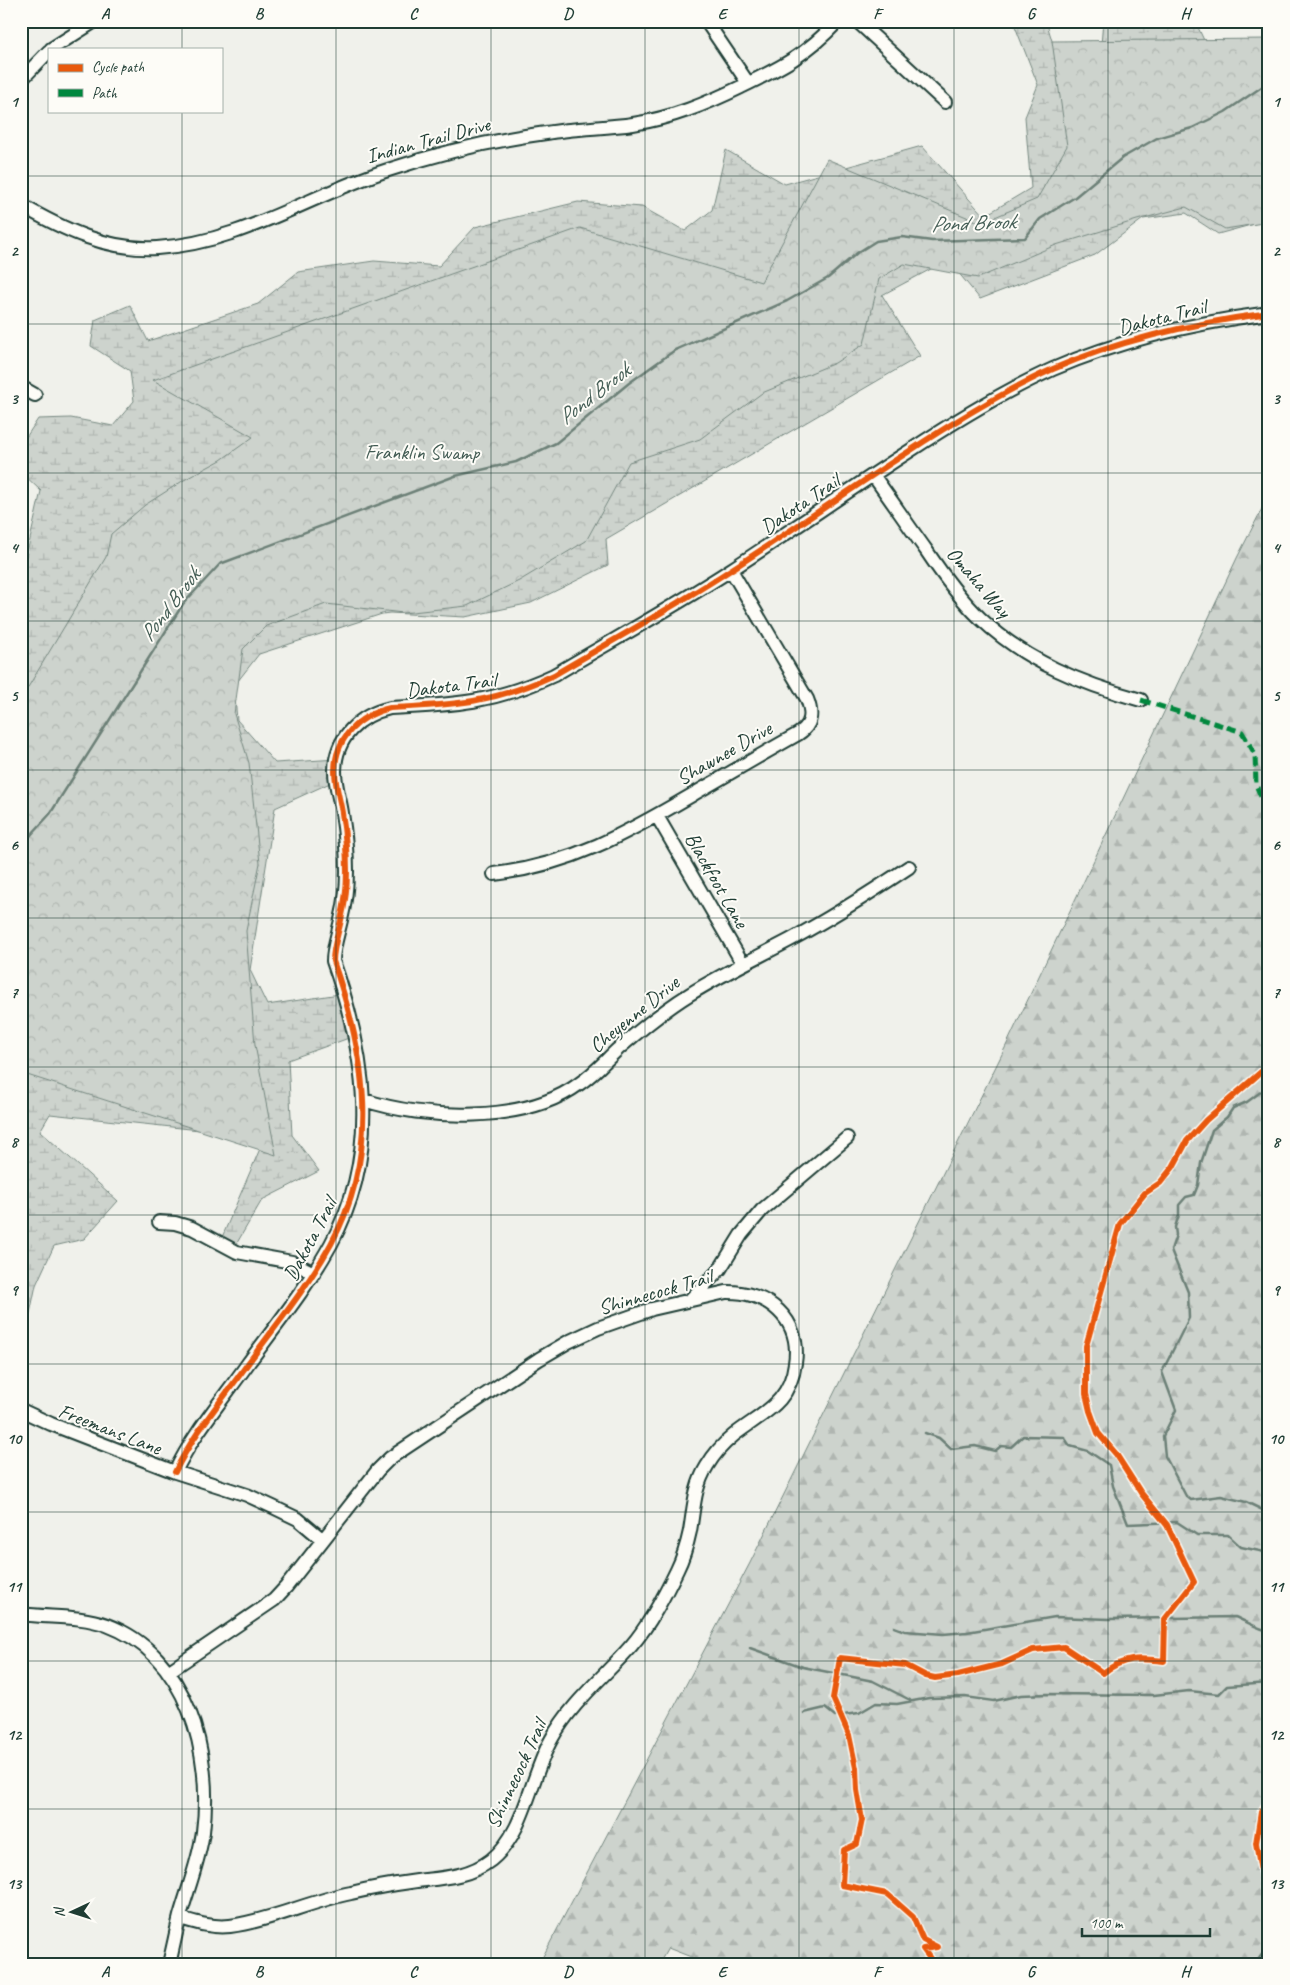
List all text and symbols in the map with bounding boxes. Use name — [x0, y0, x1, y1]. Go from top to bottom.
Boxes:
text: A — [101, 4, 111, 24]
text: B — [255, 4, 265, 24]
text: C — [409, 4, 419, 24]
text: D — [563, 4, 574, 24]
text: E — [718, 4, 729, 24]
text: F — [873, 4, 884, 24]
text: G — [1027, 4, 1037, 24]
text: H — [1180, 4, 1192, 24]
legend — [48, 48, 222, 112]
text: Cycle path — [92, 58, 144, 77]
text: Path — [92, 84, 118, 103]
text: 1 — [10, 92, 19, 112]
text: 1 — [1272, 92, 1281, 112]
street label: Indian Trail Drive — [363, 111, 494, 169]
water label: Pond Brook — [931, 207, 1019, 238]
text: 2 — [10, 241, 19, 261]
text: 2 — [1272, 241, 1281, 261]
street label: Dakota Trail — [1115, 293, 1212, 340]
water label: Pond Brook — [552, 355, 639, 431]
text: 3 — [10, 389, 19, 409]
text: 3 — [1272, 389, 1281, 409]
park label: Franklin Swamp — [365, 439, 480, 465]
street label: Dakota Trail — [755, 466, 847, 540]
text: 4 — [10, 538, 19, 558]
text: 4 — [1272, 538, 1281, 558]
street label: Omaha Way — [941, 541, 1018, 624]
water label: Pond Brook — [134, 560, 209, 647]
street label: Dakota Trail — [405, 666, 501, 703]
text: 5 — [11, 686, 20, 706]
text: 5 — [1273, 686, 1282, 706]
street label: Shawnee Drive — [671, 715, 778, 791]
street label: Blackfoot Lane — [679, 827, 755, 934]
text: 6 — [10, 835, 19, 855]
text: 6 — [1272, 835, 1281, 855]
street label: Cheyenne Drive — [584, 969, 685, 1058]
text: 7 — [10, 983, 19, 1003]
text: 7 — [1272, 983, 1281, 1003]
text: 8 — [10, 1132, 19, 1152]
text: 8 — [1272, 1132, 1281, 1152]
street label: Dakota Trail — [277, 1190, 344, 1285]
street label: Shinnecock Trail — [595, 1262, 718, 1321]
text: 9 — [10, 1280, 19, 1300]
text: 9 — [1272, 1280, 1281, 1300]
street label: Freemans Lane — [55, 1397, 166, 1461]
text: 10 — [7, 1429, 23, 1449]
text: 10 — [1269, 1429, 1285, 1449]
text: 11 — [7, 1577, 23, 1597]
text: 11 — [1269, 1577, 1285, 1597]
street label: Shinnecock Trail — [479, 1712, 554, 1833]
text: 12 — [7, 1725, 23, 1745]
text: 12 — [1269, 1725, 1285, 1745]
text: 13 — [7, 1874, 23, 1894]
text: 13 — [1269, 1874, 1285, 1894]
north arrow — [48, 1888, 98, 1938]
scale bar — [1082, 1905, 1210, 1937]
text: N — [51, 1906, 68, 1918]
text: 100 m — [1090, 1914, 1124, 1933]
text: A — [101, 1962, 111, 1982]
text: B — [255, 1962, 265, 1982]
text: C — [409, 1962, 419, 1982]
text: D — [563, 1962, 574, 1982]
text: E — [718, 1962, 729, 1982]
text: F — [873, 1962, 884, 1982]
text: G — [1027, 1962, 1037, 1982]
text: H — [1180, 1962, 1192, 1982]

